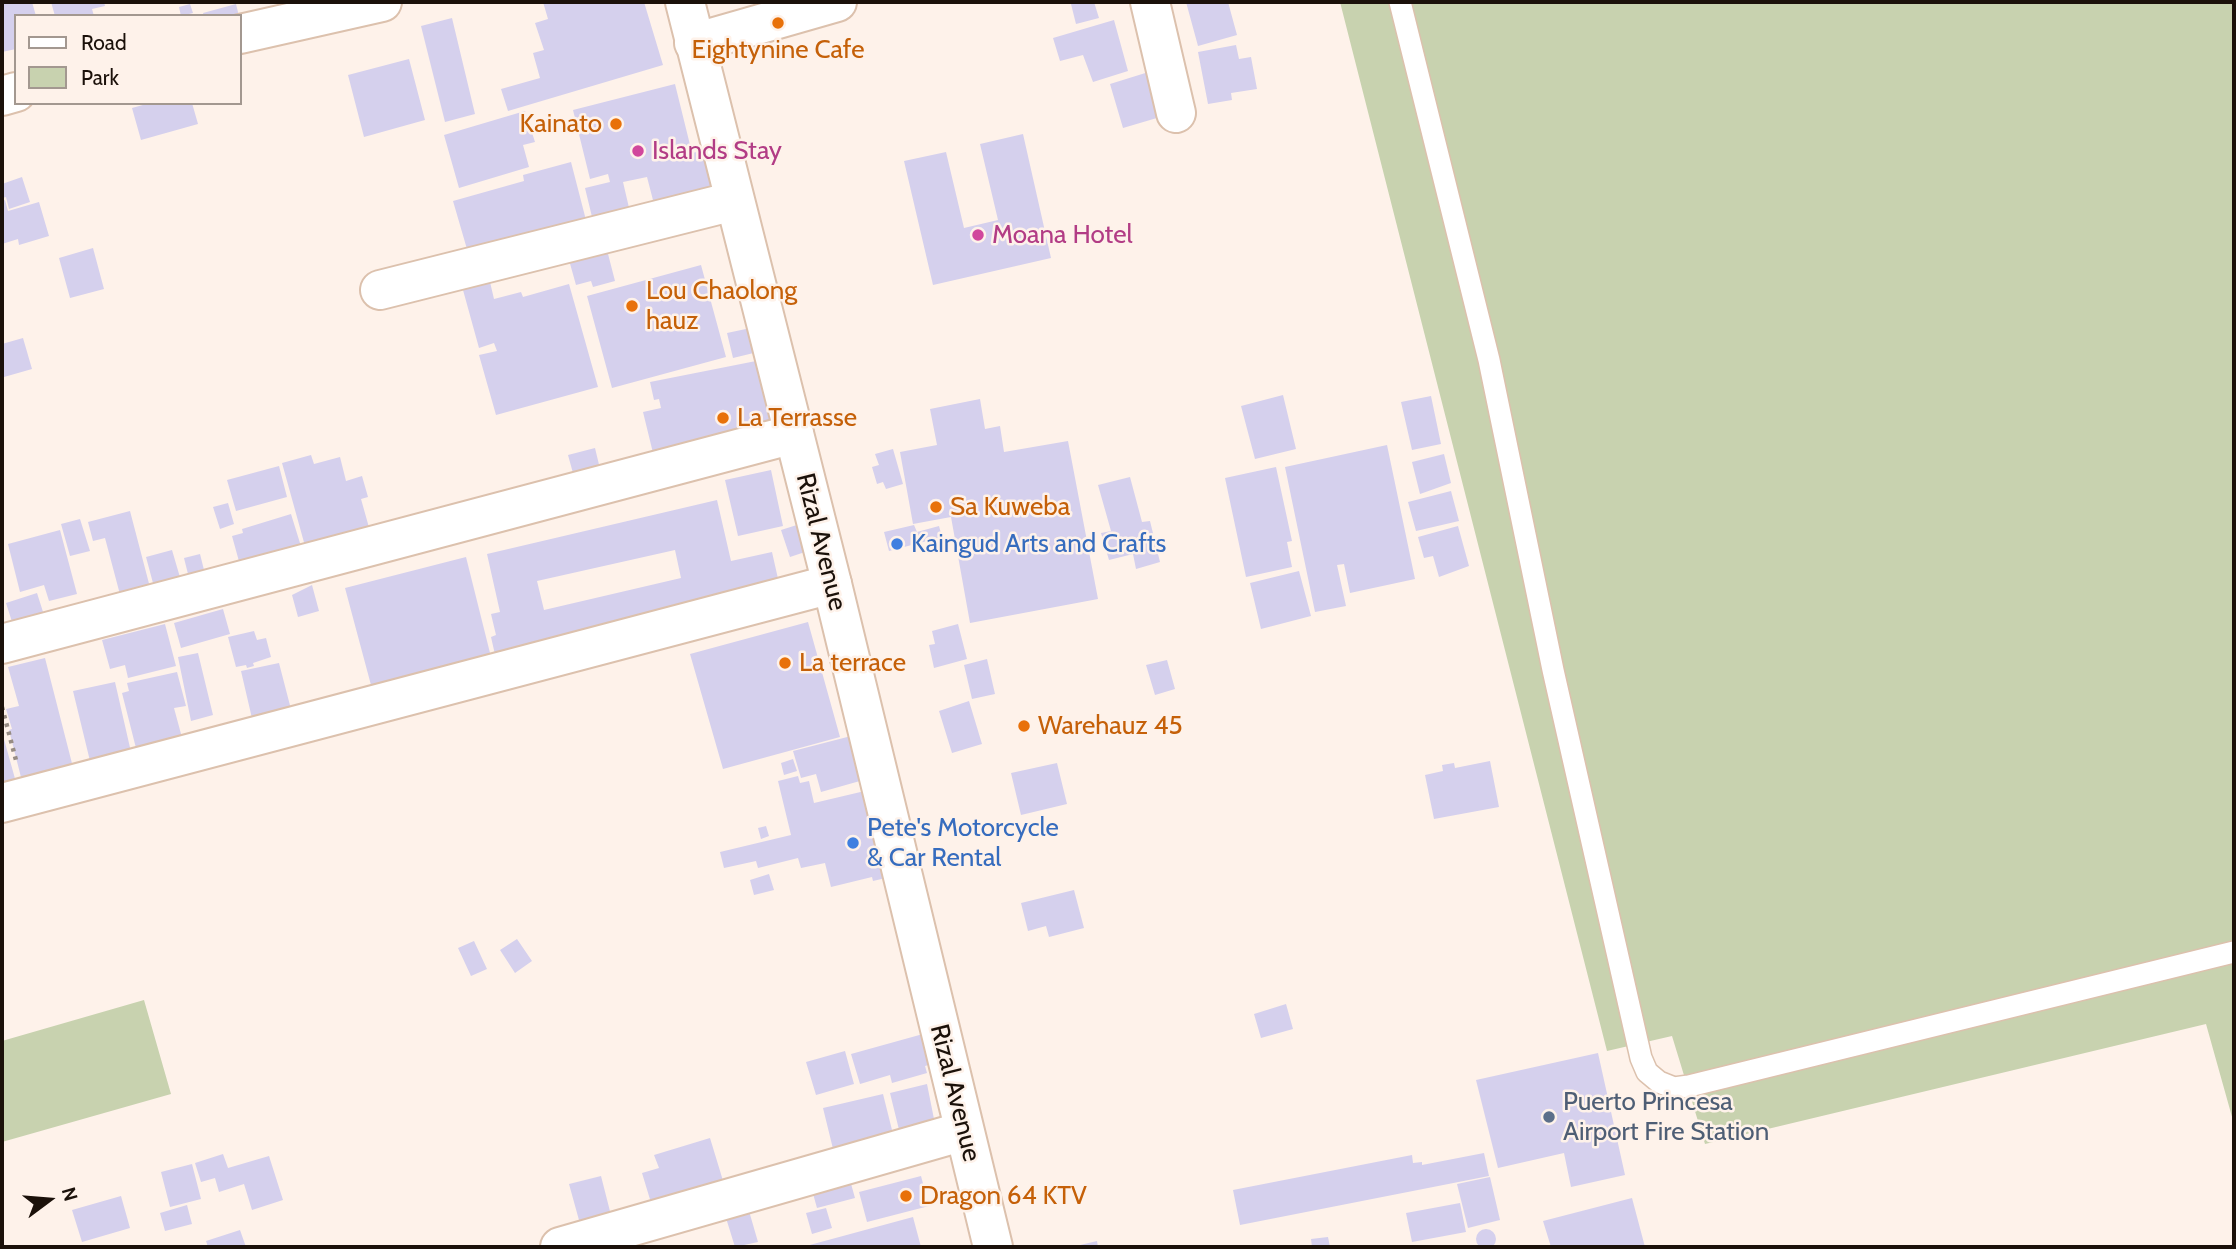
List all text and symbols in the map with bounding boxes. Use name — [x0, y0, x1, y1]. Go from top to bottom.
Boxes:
legend — [14, 14, 242, 105]
marker: Eightynine Cafe — [770, 15, 786, 31]
text: Road — [81, 30, 127, 55]
place label: Eightynine Cafe — [692, 34, 864, 66]
text: Park — [81, 65, 119, 90]
place label: Kainato — [520, 108, 602, 140]
marker: Kainato — [608, 116, 624, 132]
place label: Islands Stay — [652, 135, 782, 167]
marker: Islands Stay — [630, 143, 646, 159]
place label: Moana Hotel — [992, 219, 1133, 251]
marker: Moana Hotel — [970, 227, 986, 243]
place label: Lou Chaolong hauz — [646, 275, 797, 336]
marker: Lou Chaolong hauz — [624, 298, 640, 314]
place label: La Terrasse — [737, 402, 857, 434]
marker: La Terrasse — [715, 410, 731, 426]
street label: Rizal Avenue — [789, 470, 853, 614]
place label: Sa Kuweba — [950, 491, 1070, 523]
marker: Sa Kuweba — [928, 499, 944, 515]
place label: Kaingud Arts and Crafts — [911, 528, 1166, 560]
marker: Kaingud Arts and Crafts — [889, 536, 905, 552]
place label: La terrace — [799, 647, 906, 679]
marker: La terrace — [777, 655, 793, 671]
place label: Warehauz 45 — [1038, 710, 1183, 742]
marker: Warehauz 45 — [1016, 718, 1032, 734]
place label: Pete's Motorcycle & Car Rental — [867, 812, 1059, 874]
marker: Pete's Motorcycle & Car Rental — [845, 835, 861, 851]
street label: Rizal Avenue — [923, 1021, 987, 1165]
place label: Puerto Princesa Airport Fire Station — [1563, 1086, 1769, 1148]
marker: Puerto Princesa Airport Fire Station — [1541, 1109, 1557, 1125]
north arrow — [14, 1165, 84, 1235]
place label: Dragon 64 KTV — [920, 1180, 1087, 1212]
text: N — [57, 1184, 83, 1204]
marker: Dragon 64 KTV — [898, 1188, 914, 1204]

